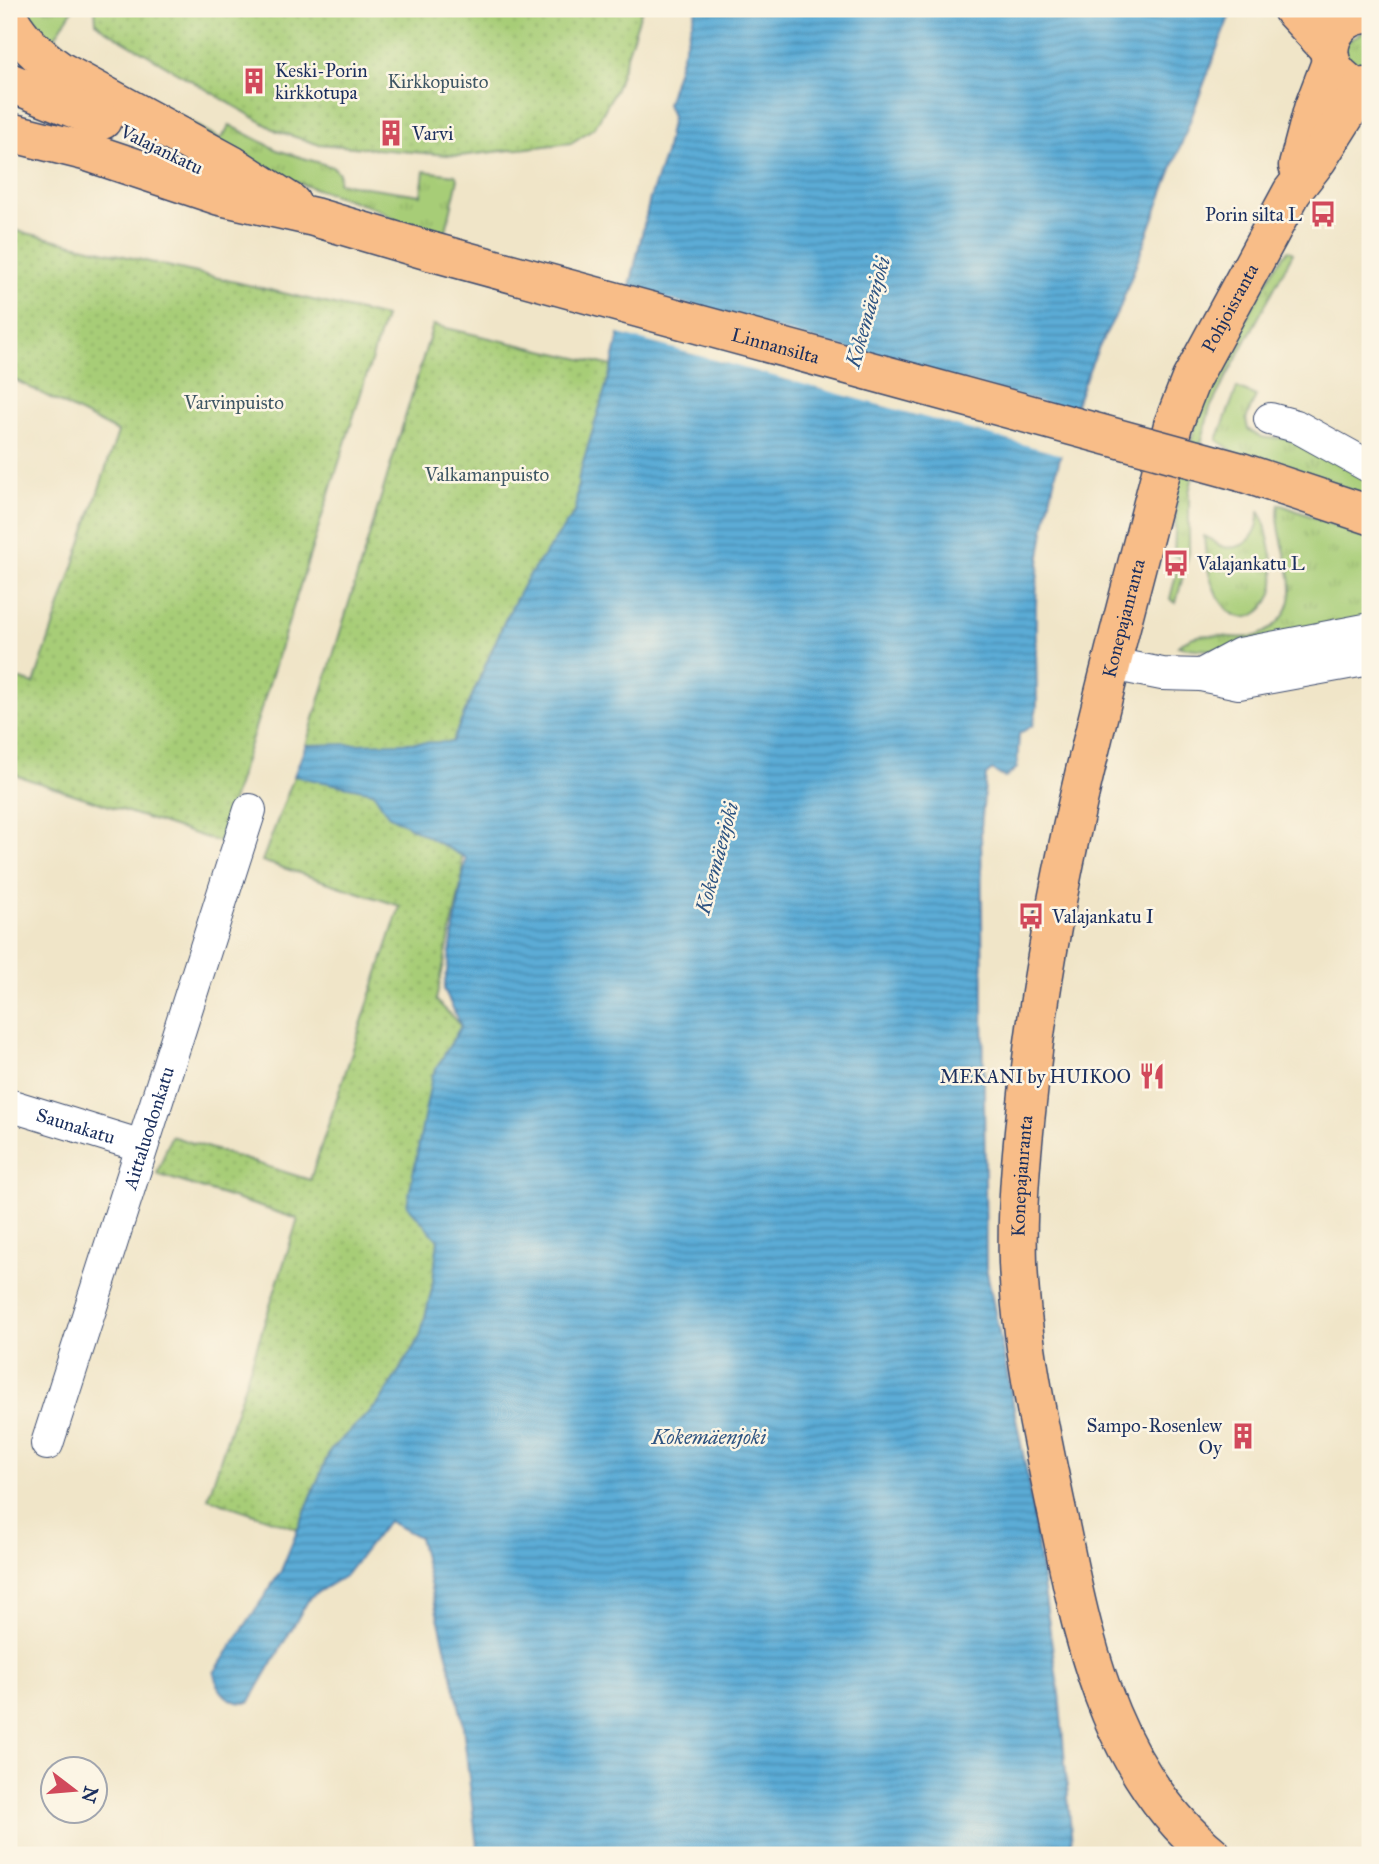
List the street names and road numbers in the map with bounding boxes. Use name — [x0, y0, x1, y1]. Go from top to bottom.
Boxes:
street label: Valajankatu — [116, 119, 207, 179]
street label: Pohjoisranta — [1197, 259, 1264, 356]
street label: Linnansilta — [729, 323, 823, 369]
street label: Konepajanranta — [1097, 556, 1150, 680]
street label: Aittaluodonkatu — [118, 1064, 179, 1193]
street label: Saunakatu — [34, 1103, 118, 1149]
street label: Konepajanranta — [1007, 1113, 1038, 1237]

